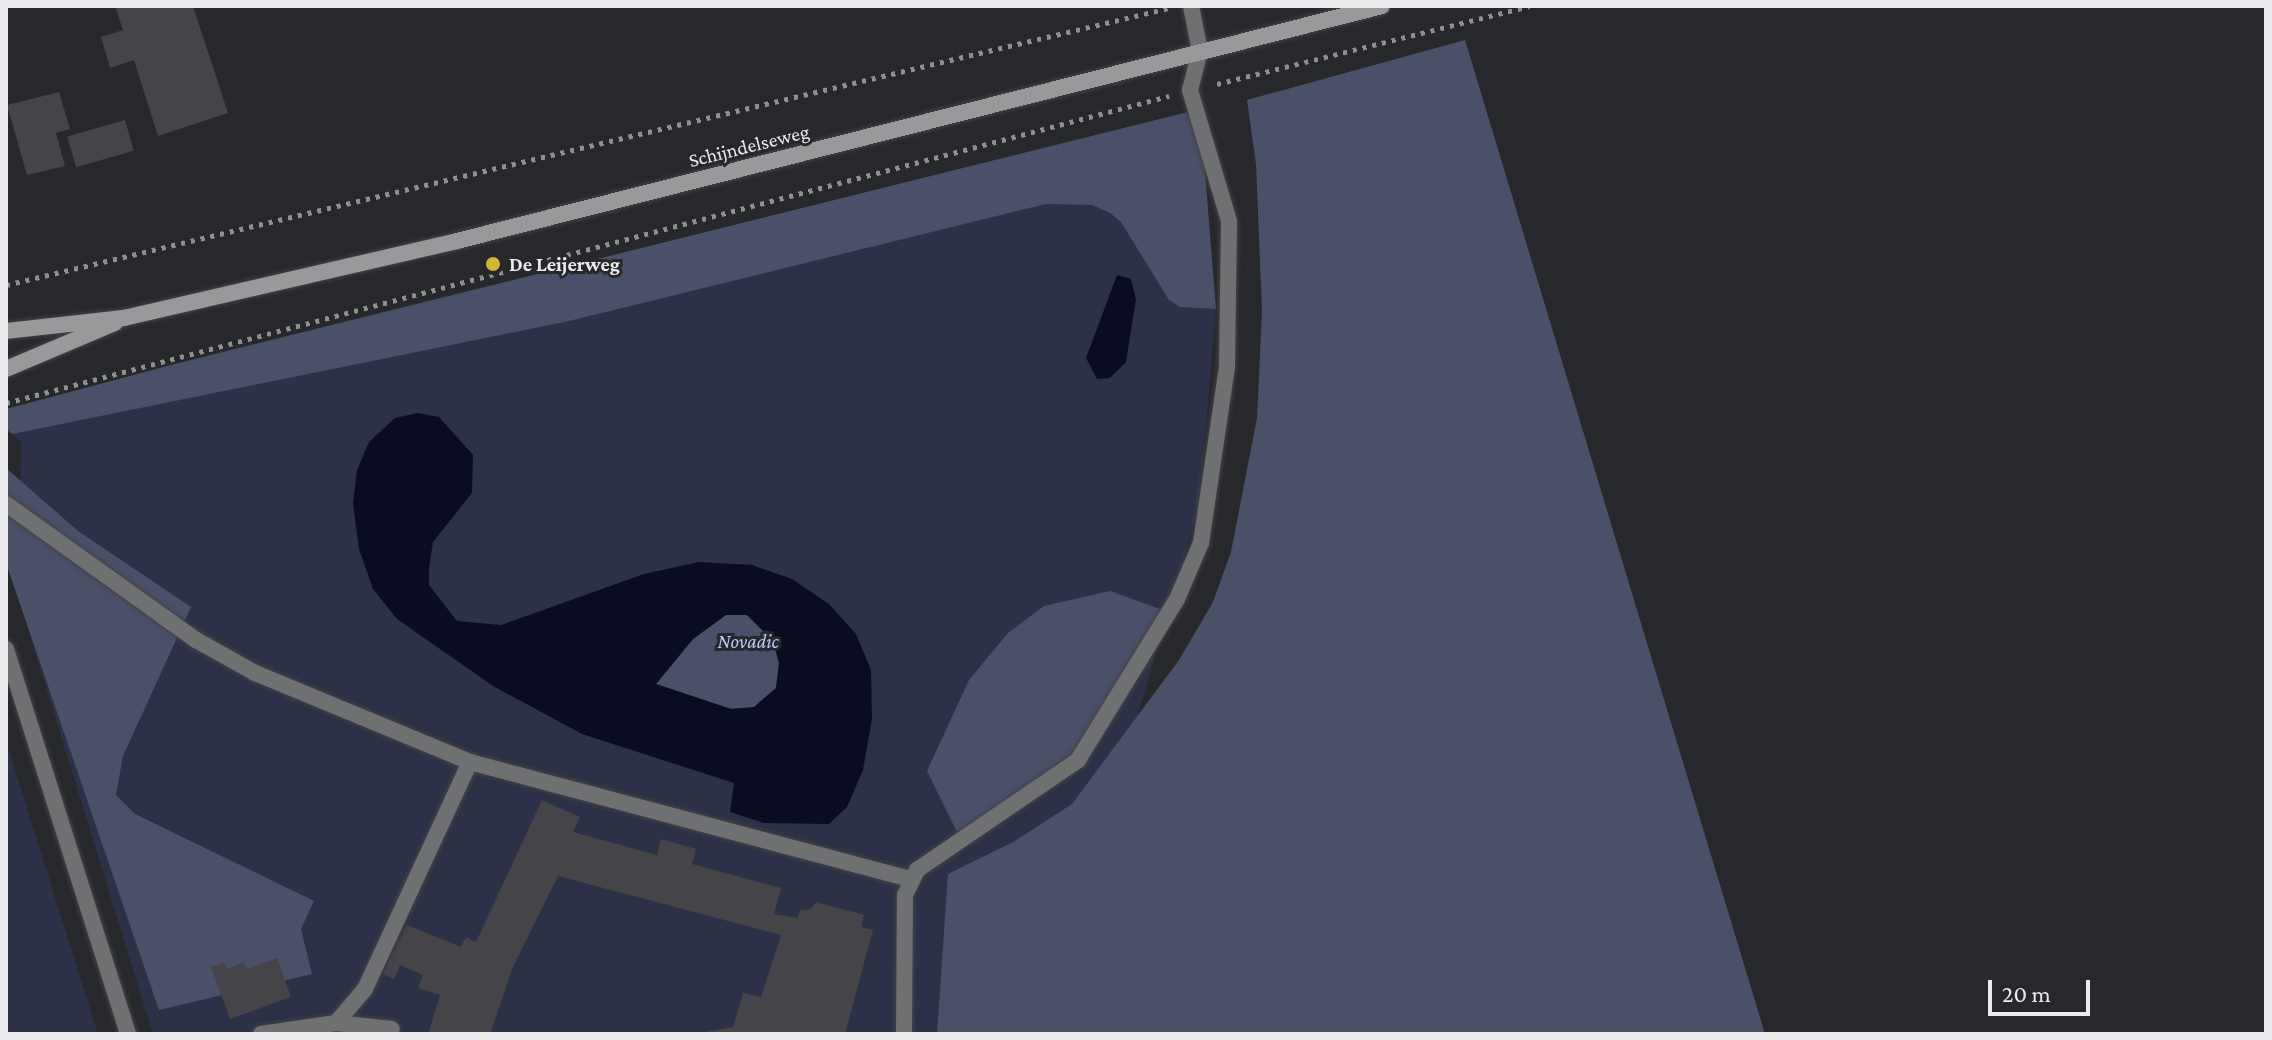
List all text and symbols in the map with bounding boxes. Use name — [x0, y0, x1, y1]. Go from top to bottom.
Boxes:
street label: Schijndelseweg — [686, 119, 812, 173]
place label: De Leijerweg — [509, 252, 620, 276]
marker: De Leijerweg — [484, 255, 502, 273]
park label: Novadic — [717, 629, 779, 653]
scale bar — [1992, 964, 2094, 1014]
text: 20 m — [2002, 980, 2051, 1007]

